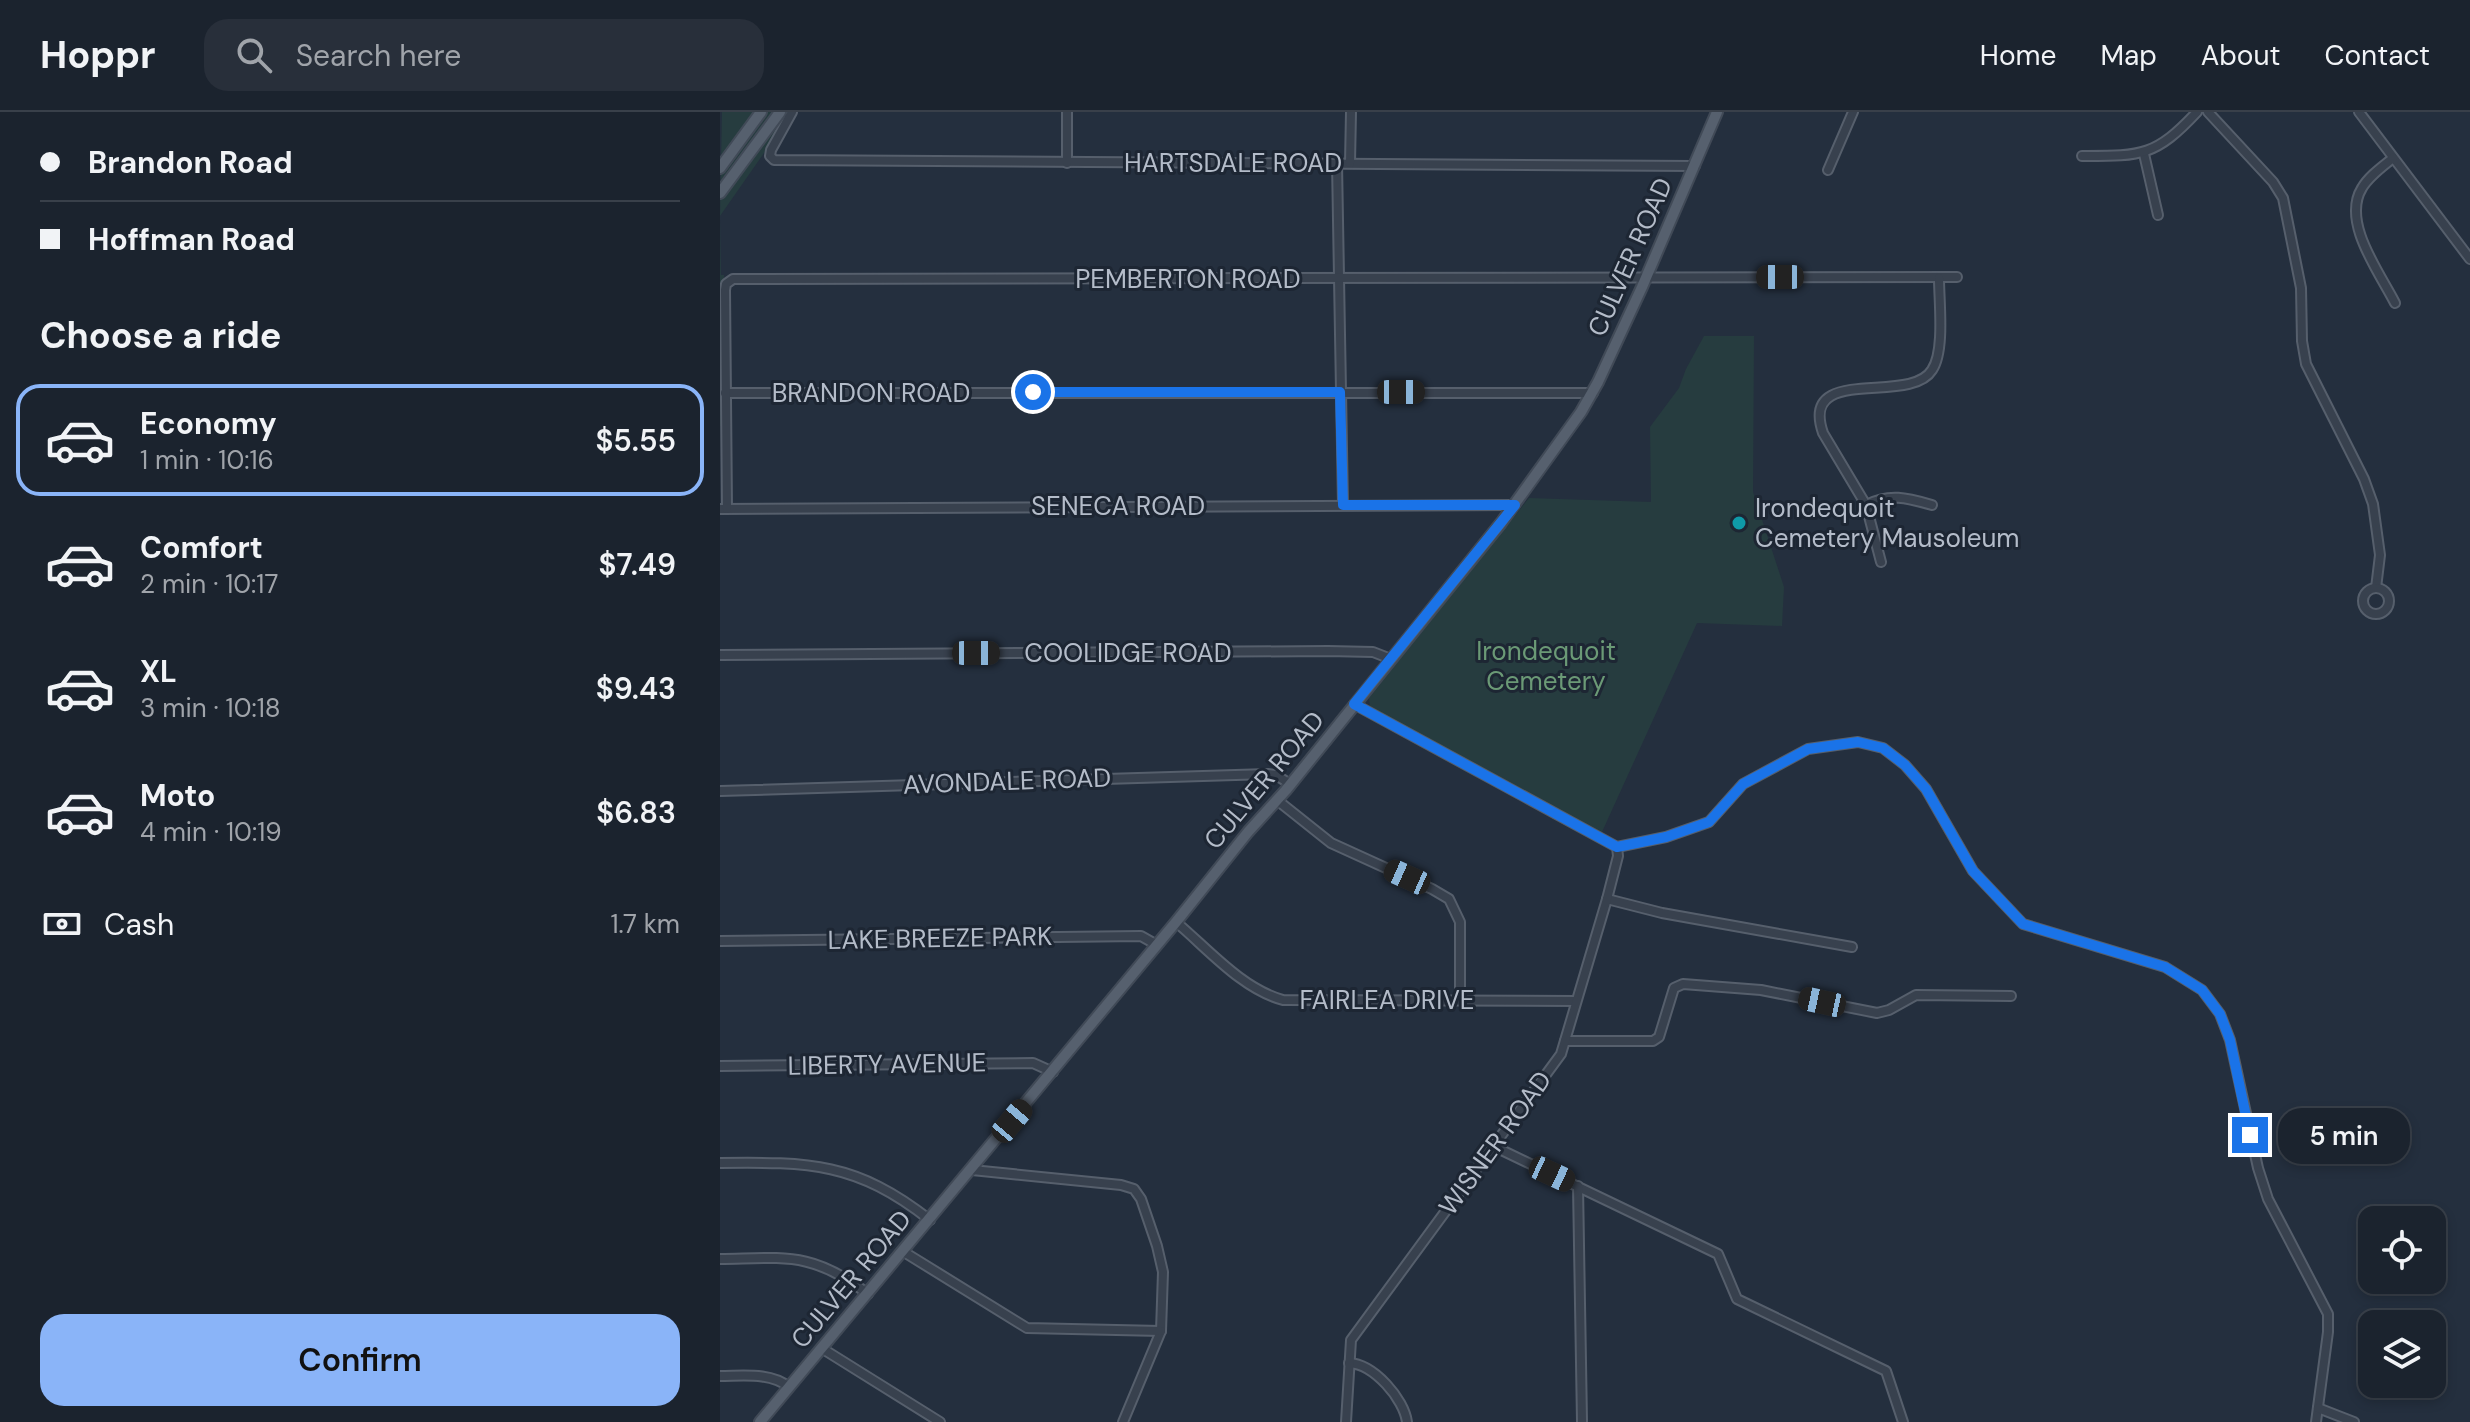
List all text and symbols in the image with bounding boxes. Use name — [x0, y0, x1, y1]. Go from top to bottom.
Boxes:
search box — [204, 19, 764, 91]
text: Hoppr — [40, 30, 156, 80]
icon: search — [232, 33, 276, 77]
text: Search here — [296, 36, 461, 75]
text: Home — [1980, 37, 2056, 74]
text: Map — [2100, 37, 2157, 74]
text: About — [2201, 37, 2280, 74]
text: Contact — [2324, 37, 2430, 74]
text: Brandon Road — [88, 143, 293, 182]
street label: HARTSDALE ROAD — [1124, 146, 1342, 180]
street label: CULVER ROAD — [1580, 172, 1680, 342]
text: Hoffman Road — [88, 220, 295, 259]
street label: PEMBERTON ROAD — [1075, 262, 1301, 296]
car — [1756, 265, 1804, 289]
text: Choose a ride — [40, 312, 281, 359]
route start — [1015, 374, 1051, 410]
street label: BRANDON ROAD — [772, 376, 970, 410]
car — [1377, 380, 1425, 404]
icon: car — [44, 404, 116, 476]
text: Economy — [140, 404, 277, 443]
text: $5.55 — [595, 421, 676, 460]
text: 1 min · 10:16 — [140, 443, 274, 477]
street label: SENECA ROAD — [1031, 489, 1205, 523]
place label: Irondequoit Cemetery Mausoleum — [1755, 491, 2020, 555]
marker: Irondequoit Cemetery Mausoleum — [1730, 514, 1748, 532]
icon: car — [44, 528, 116, 600]
text: Comfort — [140, 528, 263, 567]
text: $7.49 — [599, 545, 676, 584]
text: 2 min · 10:17 — [140, 567, 278, 601]
park label: Irondequoit Cemetery — [1476, 634, 1616, 698]
street label: COOLIDGE ROAD — [1024, 636, 1232, 670]
car — [952, 641, 1000, 665]
icon: car — [44, 652, 116, 724]
text: XL — [140, 652, 177, 691]
text: $9.43 — [596, 669, 676, 708]
text: 3 min · 10:18 — [140, 691, 281, 725]
street label: CULVER ROAD — [1196, 704, 1332, 856]
street label: AVONDALE ROAD — [902, 760, 1112, 802]
icon: car — [44, 776, 116, 848]
text: Moto — [140, 776, 215, 815]
text: $6.83 — [596, 793, 676, 832]
text: 4 min · 10:19 — [140, 815, 282, 849]
car — [1380, 856, 1434, 898]
icon: cash — [40, 902, 84, 946]
text: Cash — [104, 905, 174, 944]
text: 1.7 km — [610, 907, 680, 941]
street label: LAKE BREEZE PARK — [827, 919, 1053, 957]
street label: FAIRLEA DRIVE — [1300, 983, 1474, 1017]
car — [1796, 985, 1848, 1019]
street label: LIBERTY AVENUE — [787, 1045, 987, 1083]
street label: WISNER ROAD — [1431, 1064, 1559, 1222]
car — [987, 1095, 1037, 1147]
callout: 5 min — [2278, 1107, 2410, 1163]
route end — [2232, 1117, 2268, 1153]
text: 5 min — [2309, 1119, 2379, 1153]
car — [1525, 1153, 1579, 1195]
street label: CULVER ROAD — [783, 1203, 919, 1355]
map controls — [2358, 1206, 2446, 1398]
button: locate — [2358, 1206, 2446, 1294]
button: layers — [2358, 1310, 2446, 1398]
button: Confirm — [40, 1314, 680, 1406]

